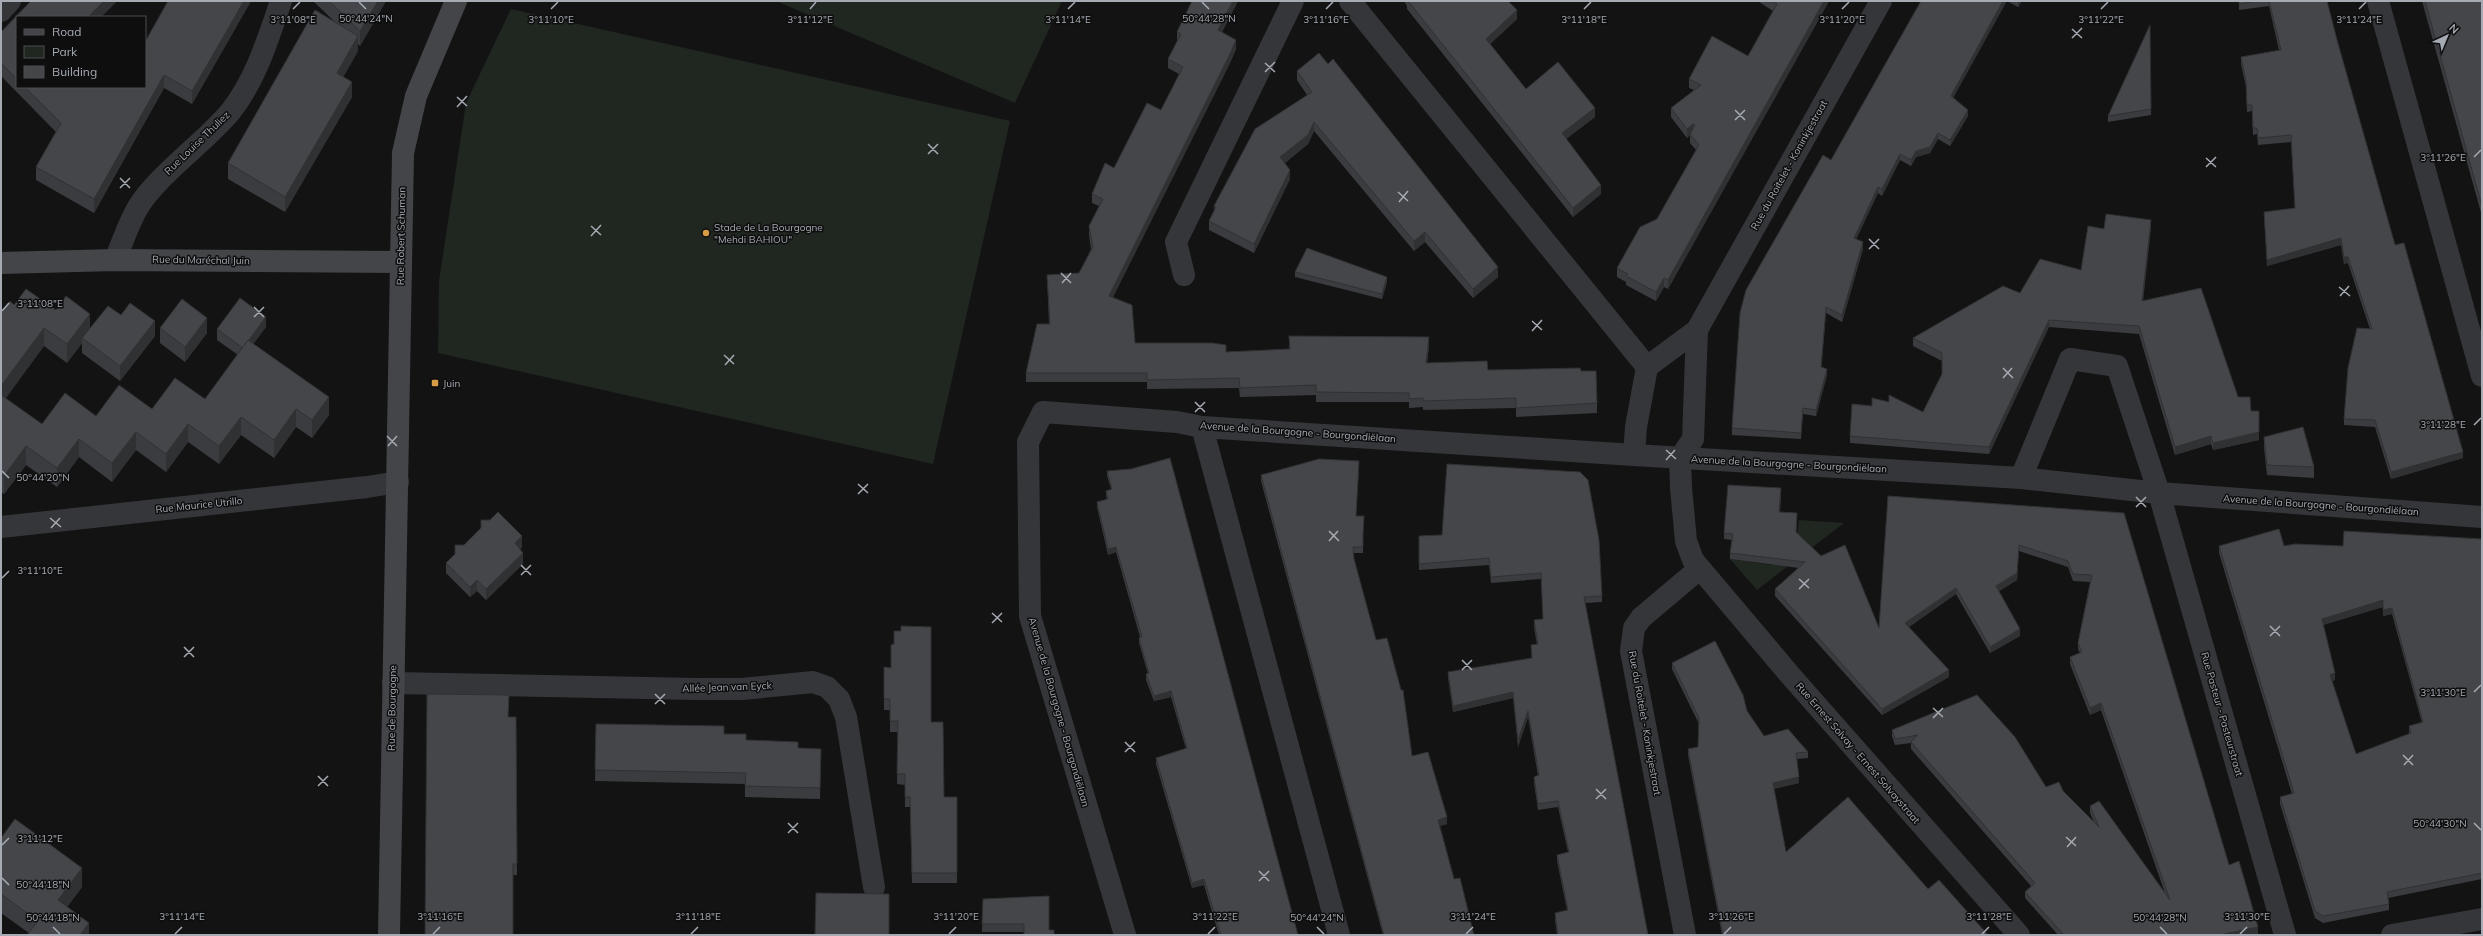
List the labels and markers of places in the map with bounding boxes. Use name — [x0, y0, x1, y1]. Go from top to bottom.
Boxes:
place label: Stade de La Bourgogne "Mehdi BAHIOU" — [714, 221, 823, 246]
marker: Stade de La Bourgogne "Mehdi BAHIOU" — [701, 228, 711, 238]
place label: Juin — [443, 377, 460, 390]
marker: Juin — [430, 378, 440, 388]

